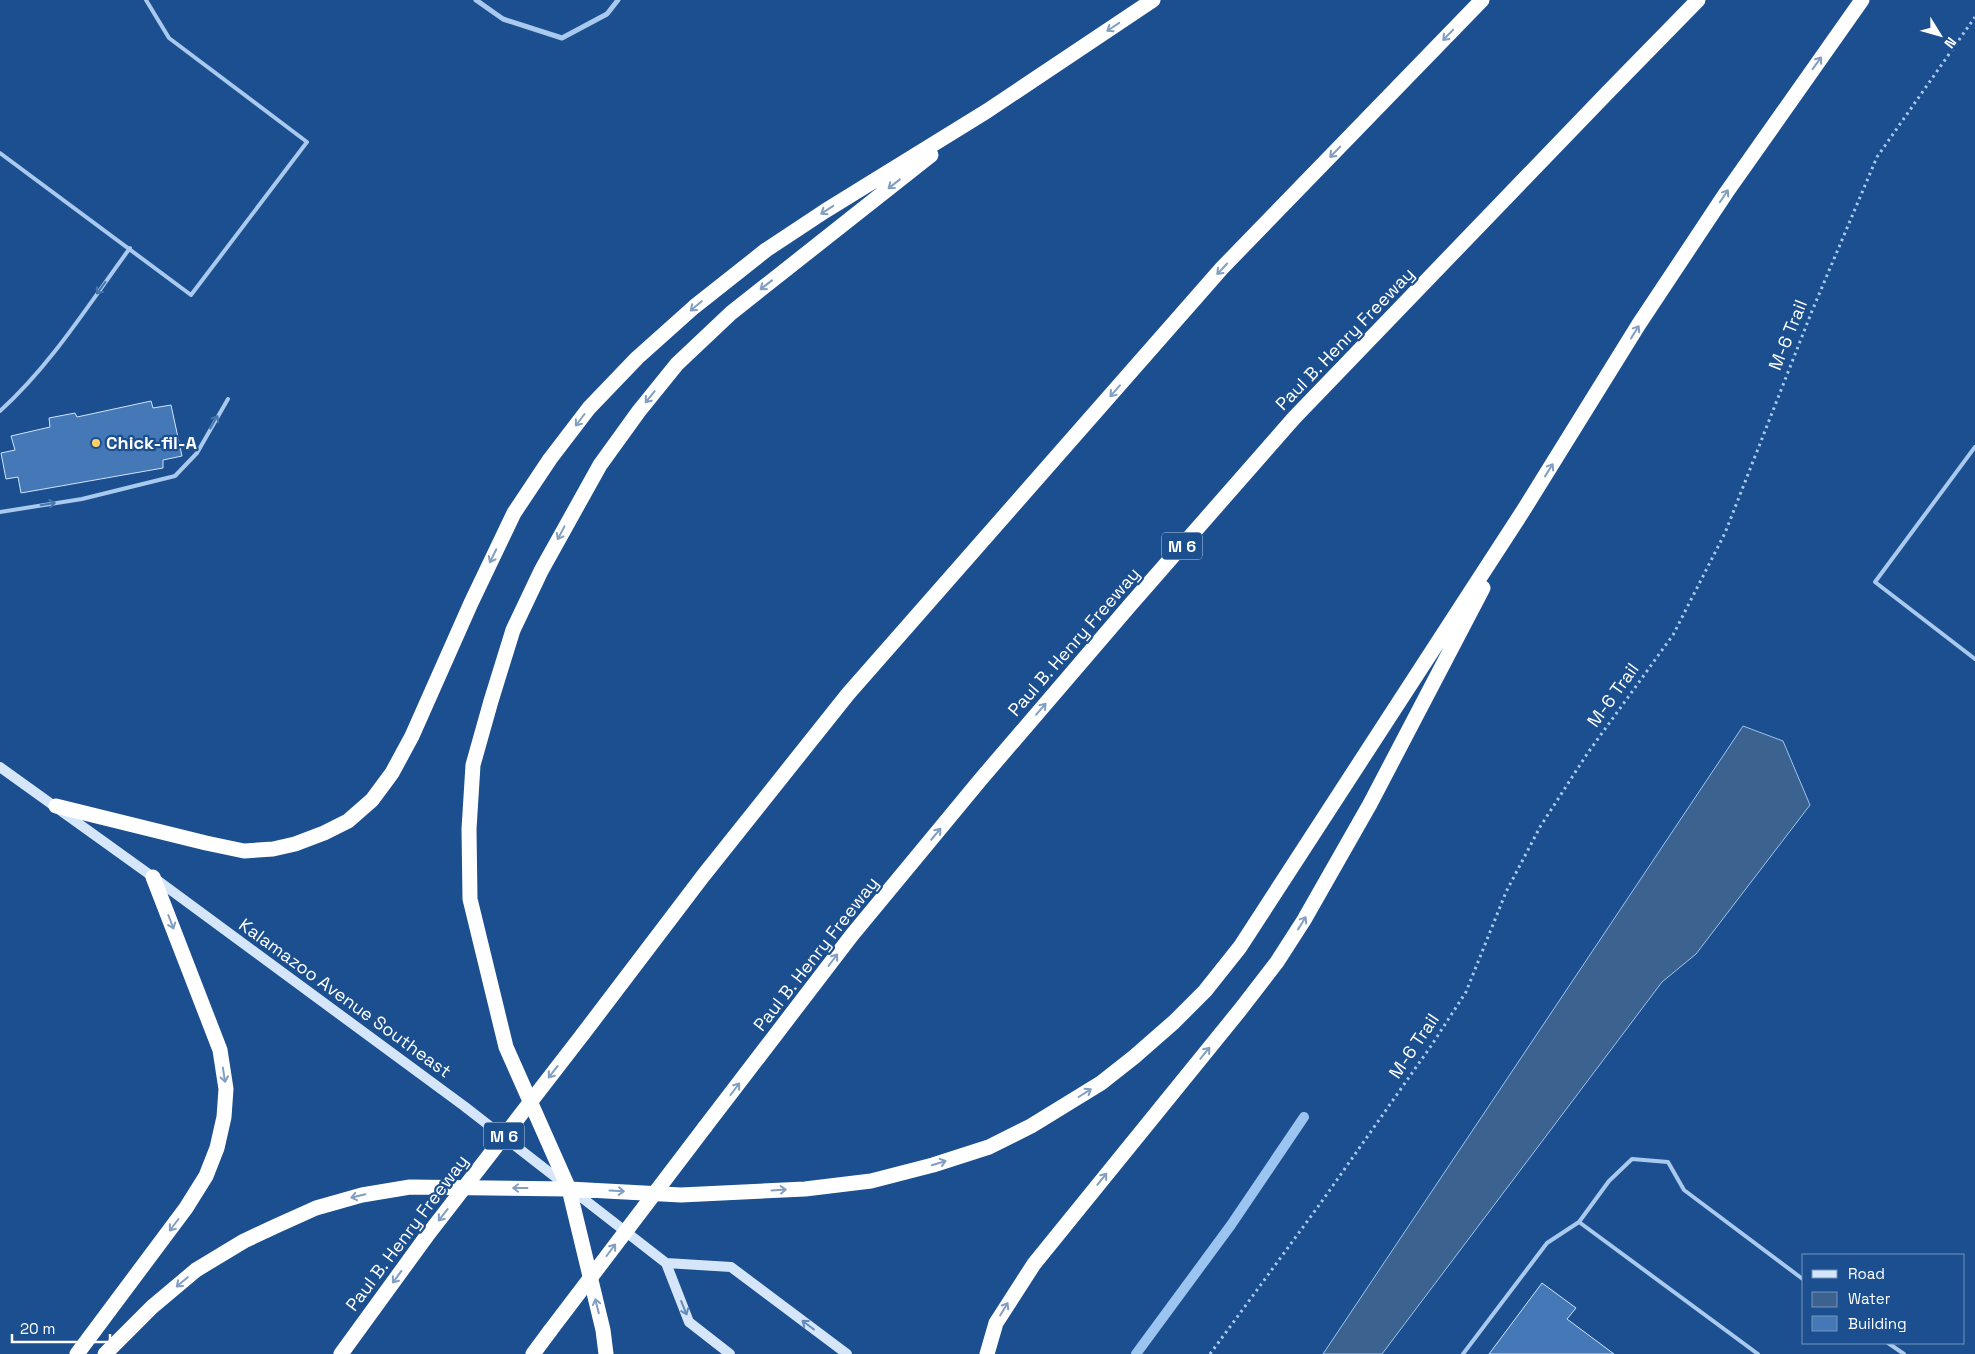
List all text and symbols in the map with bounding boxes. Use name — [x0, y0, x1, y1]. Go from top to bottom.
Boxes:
north arrow — [1915, 10, 1965, 60]
one-way arrow — [1106, 22, 1120, 32]
one-way arrow — [1442, 29, 1454, 41]
text: N — [1940, 34, 1960, 52]
one-way arrow — [1812, 56, 1822, 70]
one-way arrow — [1329, 145, 1341, 158]
one-way arrow — [888, 179, 901, 190]
one-way arrow — [1719, 189, 1729, 203]
one-way arrow — [820, 205, 834, 215]
one-way arrow — [1216, 262, 1228, 275]
street label: Paul B. Henry Freeway — [1270, 262, 1419, 415]
one-way arrow — [760, 279, 773, 290]
one-way arrow — [96, 281, 106, 295]
street label: M-6 Trail — [1763, 296, 1812, 373]
one-way arrow — [689, 300, 702, 311]
one-way arrow — [1630, 325, 1640, 339]
one-way arrow — [1109, 384, 1121, 397]
one-way arrow — [644, 390, 655, 403]
one-way arrow — [575, 413, 586, 426]
one-way arrow — [210, 415, 220, 429]
place label: Chick-fil-A — [106, 431, 197, 454]
marker: Chick-fil-A — [90, 437, 102, 449]
one-way arrow — [1544, 463, 1554, 477]
one-way arrow — [40, 499, 56, 509]
one-way arrow — [556, 525, 565, 540]
road number: M 6 — [1162, 532, 1202, 560]
one-way arrow — [488, 548, 497, 563]
street label: Paul B. Henry Freeway — [1003, 562, 1145, 721]
street label: M-6 Trail — [1582, 658, 1644, 731]
one-way arrow — [1035, 703, 1046, 716]
one-way arrow — [930, 827, 942, 840]
street label: Paul B. Henry Freeway — [748, 872, 883, 1036]
street label: Kalamazoo Avenue Southeast — [235, 913, 456, 1082]
one-way arrow — [166, 914, 176, 929]
one-way arrow — [1297, 917, 1307, 931]
one-way arrow — [828, 953, 839, 966]
street label: M-6 Trail — [1383, 1009, 1444, 1083]
one-way arrow — [1199, 1047, 1210, 1060]
one-way arrow — [548, 1065, 558, 1079]
one-way arrow — [219, 1067, 229, 1083]
one-way arrow — [729, 1083, 740, 1096]
one-way arrow — [1077, 1087, 1091, 1097]
road number: M 6 — [484, 1122, 524, 1150]
street label: Paul B. Henry Freeway — [340, 1150, 473, 1315]
one-way arrow — [931, 1157, 947, 1167]
one-way arrow — [1096, 1173, 1107, 1186]
one-way arrow — [512, 1183, 528, 1193]
one-way arrow — [771, 1186, 787, 1195]
one-way arrow — [609, 1187, 625, 1196]
one-way arrow — [351, 1192, 367, 1201]
one-way arrow — [438, 1208, 448, 1222]
one-way arrow — [169, 1218, 179, 1232]
one-way arrow — [606, 1243, 616, 1257]
legend — [1802, 1254, 1965, 1344]
text: Road — [1848, 1264, 1885, 1283]
one-way arrow — [392, 1270, 402, 1284]
one-way arrow — [176, 1276, 189, 1287]
text: Water — [1848, 1289, 1891, 1308]
one-way arrow — [592, 1299, 601, 1315]
one-way arrow — [680, 1300, 689, 1315]
one-way arrow — [1000, 1302, 1010, 1317]
scale bar — [12, 1312, 110, 1344]
text: Building — [1848, 1314, 1907, 1333]
text: 20 m — [20, 1319, 55, 1338]
one-way arrow — [801, 1320, 815, 1330]

